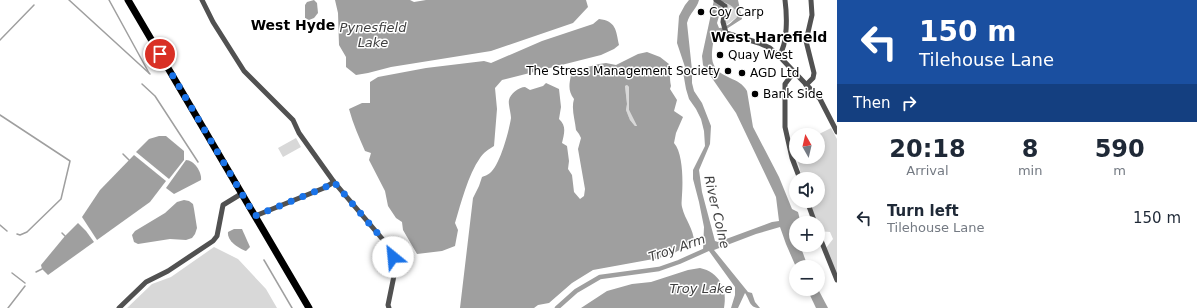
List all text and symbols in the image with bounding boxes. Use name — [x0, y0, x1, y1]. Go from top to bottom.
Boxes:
place label: Coy Carp — [709, 5, 764, 19]
marker: Coy Carp — [696, 7, 706, 17]
text: 150 m — [919, 15, 1016, 48]
icon: left — [853, 16, 905, 68]
district label: West Hyde — [251, 17, 335, 33]
water label: Pynesfield Lake — [340, 20, 407, 50]
district label: West Harefield — [711, 29, 827, 45]
pin — [143, 37, 177, 71]
icon: arrive — [149, 43, 171, 65]
place label: Quay West — [728, 48, 793, 62]
text: Tilehouse Lane — [919, 49, 1054, 70]
marker: Quay West — [715, 50, 725, 60]
place label: The Stress Management Society — [525, 64, 720, 78]
marker: The Stress Management Society — [723, 66, 733, 76]
place label: AGD Ltd — [750, 66, 799, 80]
marker: AGD Ltd — [737, 68, 747, 78]
place label: Bank Side — [763, 87, 823, 101]
marker: Bank Side — [750, 89, 760, 99]
icon: right — [898, 92, 920, 114]
text: Then — [853, 94, 890, 112]
north arrow — [789, 128, 825, 164]
map controls — [789, 128, 825, 296]
text: 20:18 — [889, 135, 966, 163]
text: 8 — [1022, 135, 1038, 163]
text: 590 — [1095, 135, 1145, 163]
text: Arrival — [906, 163, 949, 178]
text: min — [1018, 163, 1042, 178]
text: m — [1113, 163, 1126, 178]
button: sound — [789, 172, 825, 208]
water label: River Colne — [701, 174, 733, 250]
text: Turn left — [887, 202, 959, 220]
icon: left — [853, 207, 875, 229]
text: 150 m — [1133, 209, 1181, 227]
button: + — [789, 216, 825, 252]
text: Tilehouse Lane — [887, 220, 985, 235]
water label: Troy Arm — [647, 231, 707, 265]
position arrow — [372, 236, 414, 278]
button: − — [789, 260, 825, 296]
water label: Troy Lake — [670, 281, 732, 296]

